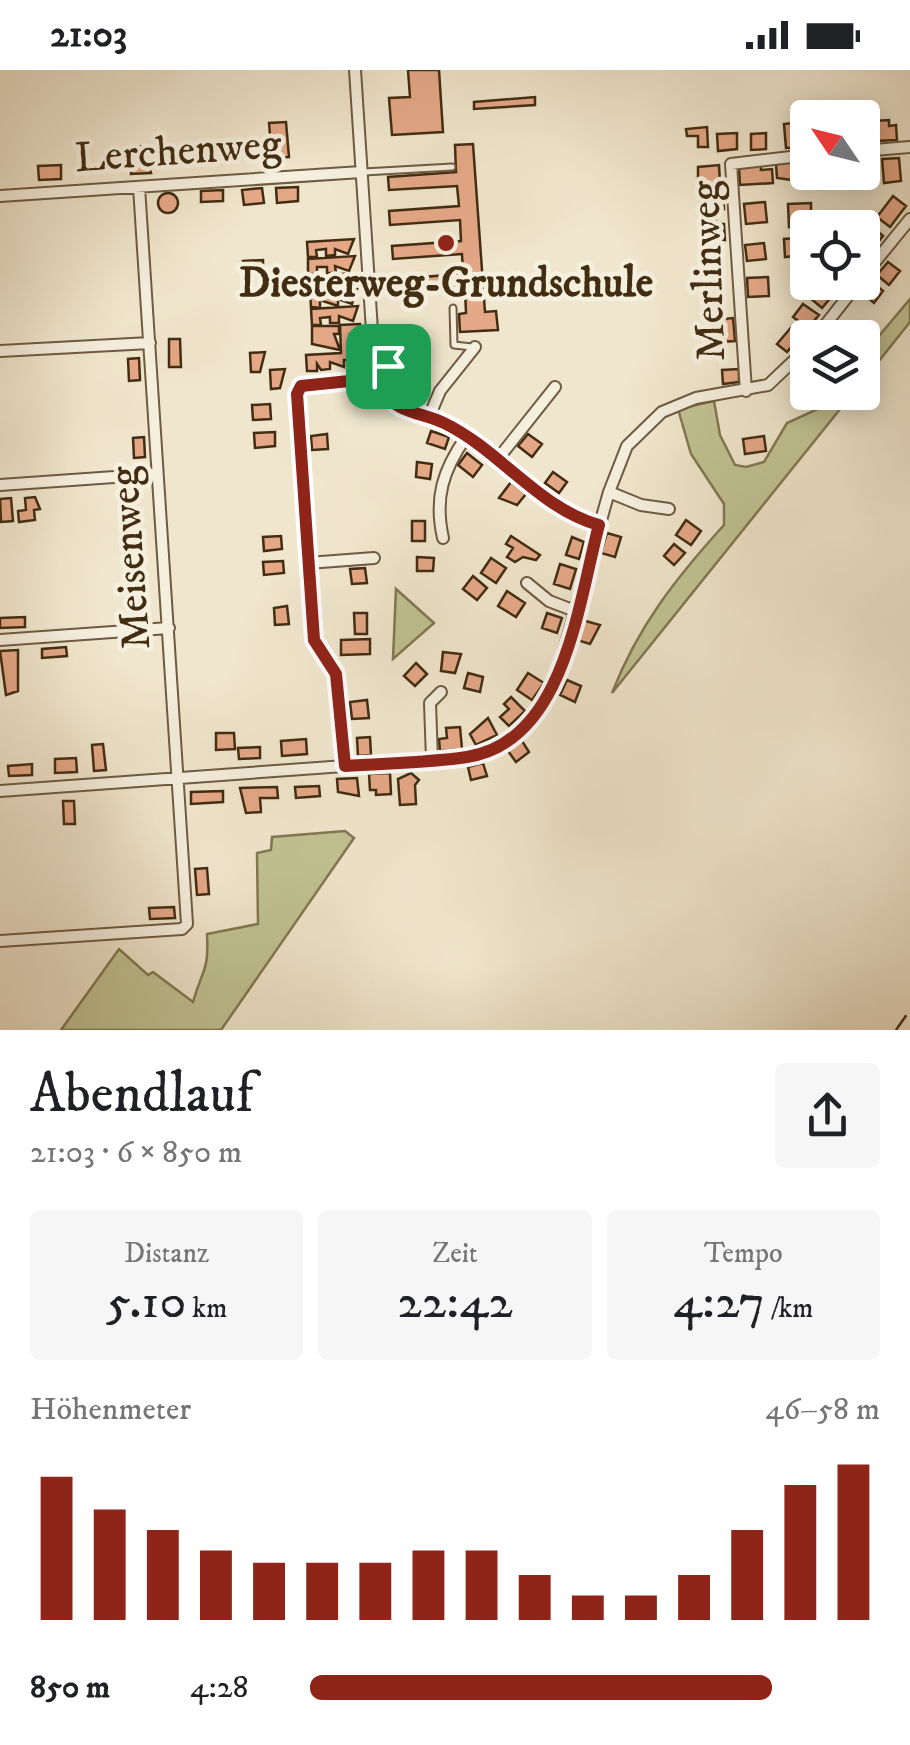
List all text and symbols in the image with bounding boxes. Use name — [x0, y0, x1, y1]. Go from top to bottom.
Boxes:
text: 21:03 — [50, 11, 127, 59]
north arrow — [790, 100, 880, 190]
map controls — [790, 100, 880, 410]
street label: Lerchenweg — [73, 119, 284, 185]
street label: Merlinweg — [680, 179, 738, 362]
button: locate — [790, 210, 880, 300]
marker: Diesterweg-Grundschule — [435, 232, 457, 254]
place label: Diesterweg-Grundschule — [239, 258, 653, 310]
button: layers — [790, 320, 880, 410]
pin — [346, 324, 431, 409]
icon: arrive — [361, 339, 416, 394]
street label: Meisenweg — [99, 464, 163, 652]
text: Abendlauf — [30, 1061, 254, 1130]
button: share — [775, 1063, 880, 1168]
text: 21:03 · 6 × 850 m — [30, 1133, 242, 1173]
text: Distanz — [124, 1236, 209, 1271]
text: Zeit — [432, 1236, 478, 1271]
text: Tempo — [704, 1236, 783, 1271]
text: 5.10 — [106, 1271, 186, 1334]
text: 22:42 — [397, 1271, 513, 1334]
text: 4:27 — [673, 1271, 765, 1334]
text: km — [186, 1291, 227, 1326]
text: /km — [765, 1291, 813, 1326]
text: Höhenmeter — [30, 1390, 191, 1430]
text: 46–58 m — [765, 1390, 880, 1430]
text: 850 m — [30, 1668, 110, 1708]
text: 4:28 — [190, 1668, 249, 1708]

